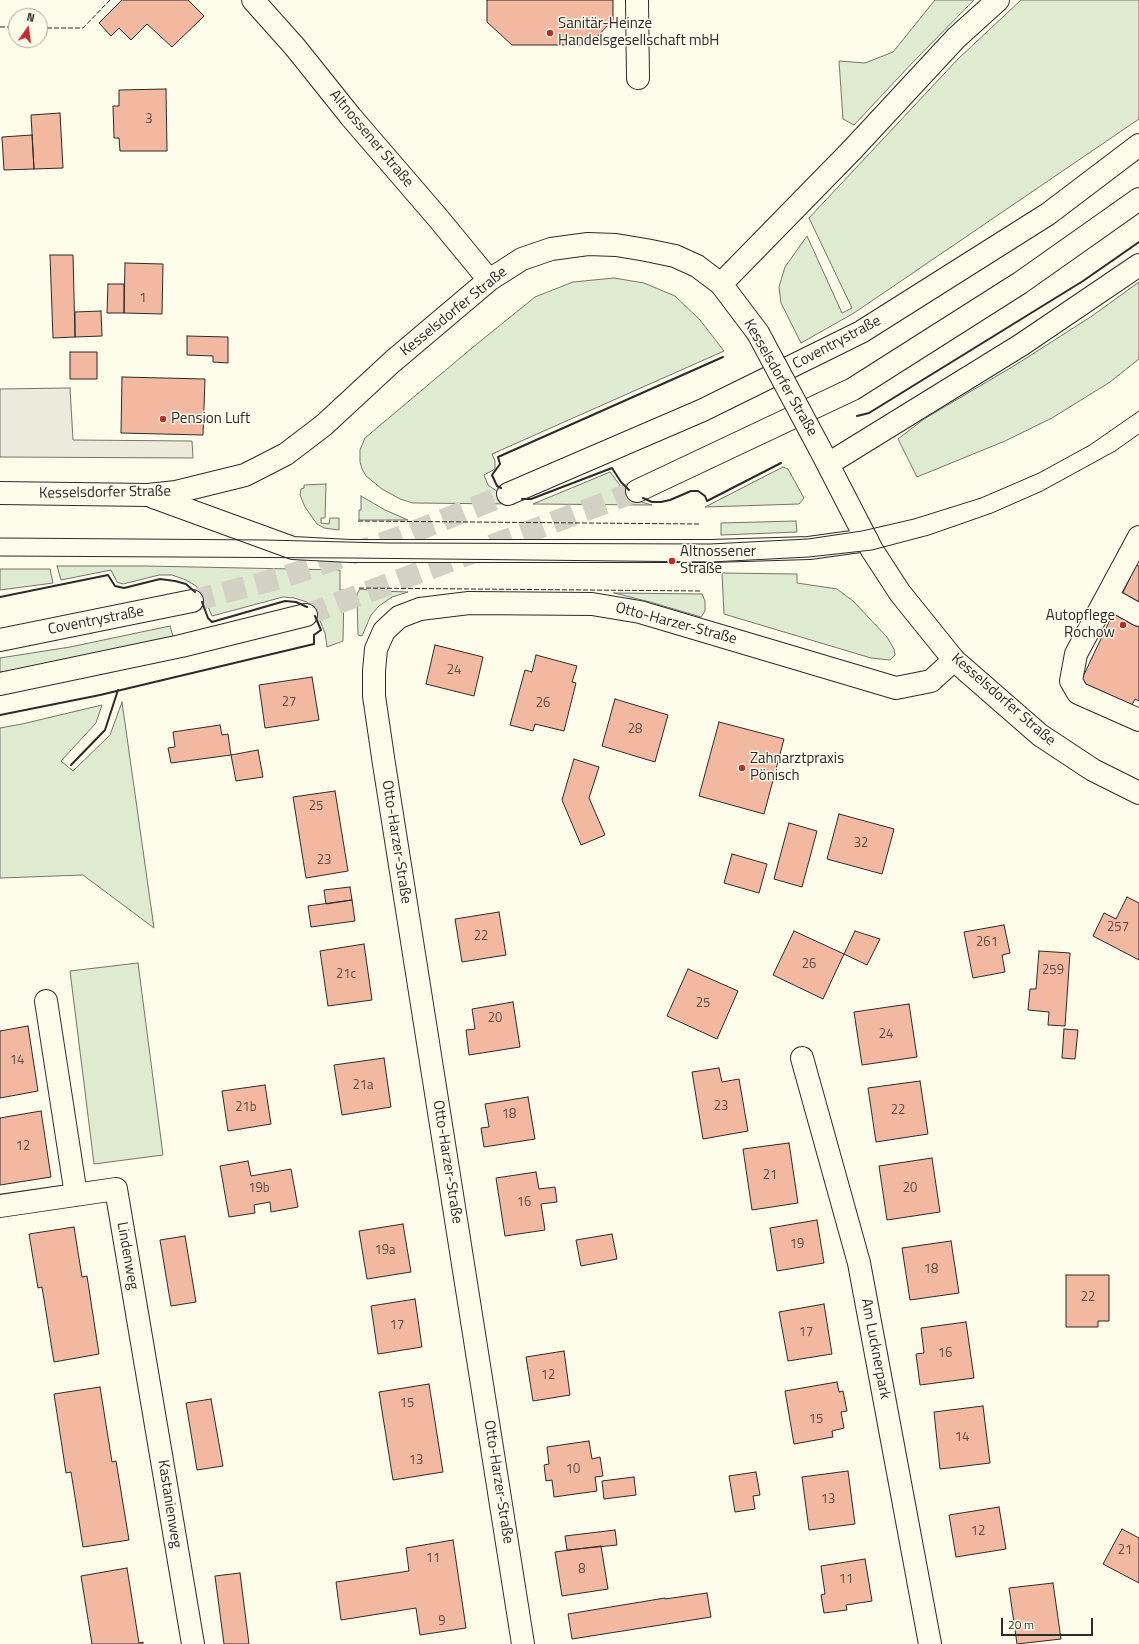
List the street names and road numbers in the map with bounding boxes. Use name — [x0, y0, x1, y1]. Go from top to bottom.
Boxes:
street label: Altnossener Straße — [325, 87, 417, 191]
street label: Kesselsdorfer Straße — [397, 263, 511, 361]
street label: Coventrystraße — [790, 312, 884, 374]
street label: Kesselsdorfer Straße — [739, 316, 821, 440]
street label: Kesselsdorfer Straße — [39, 483, 171, 503]
street label: Otto-Harzer-Straße — [613, 599, 739, 649]
street label: Coventrystraße — [47, 603, 145, 639]
street label: Kesselsdorfer Straße — [947, 650, 1059, 750]
street label: Otto-Harzer-Straße — [377, 779, 415, 905]
street label: Otto-Harzer-Straße — [428, 1099, 466, 1225]
street label: Lindenweg — [112, 1221, 142, 1291]
street label: Am Lucknerpark — [856, 1297, 894, 1401]
street label: Otto-Harzer-Straße — [479, 1419, 517, 1545]
street label: Kastanienweg — [153, 1458, 185, 1550]

